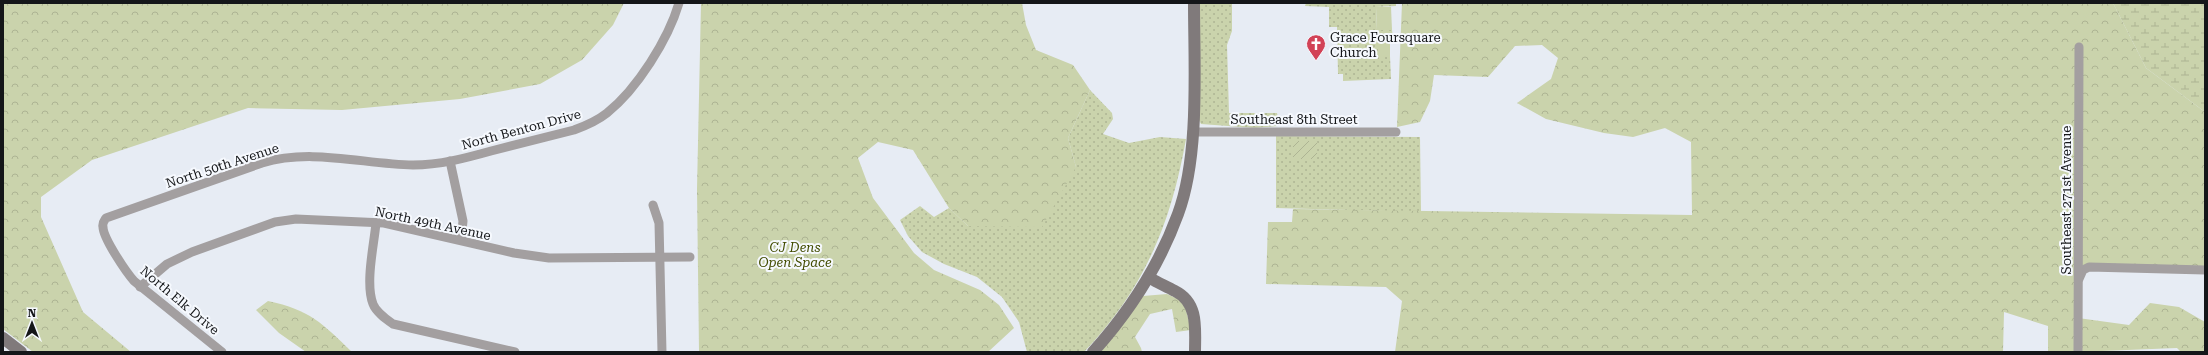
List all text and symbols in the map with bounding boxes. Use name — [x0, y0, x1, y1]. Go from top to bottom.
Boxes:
place label: Grace Foursquare Church — [1330, 30, 1441, 60]
church icon: Grace Foursquare Church — [1305, 33, 1327, 61]
street label: North Benton Drive — [460, 106, 582, 153]
street label: Southeast 8th Street — [1230, 112, 1358, 127]
street label: Southeast 271st Avenue — [2059, 126, 2074, 274]
street label: North 50th Avenue — [164, 140, 281, 191]
street label: North 49th Avenue — [374, 204, 492, 243]
park label: CJ Dens Open Space — [758, 240, 832, 270]
street label: North Elk Drive — [137, 263, 222, 338]
north arrow — [12, 303, 52, 343]
text: N — [28, 307, 37, 320]

